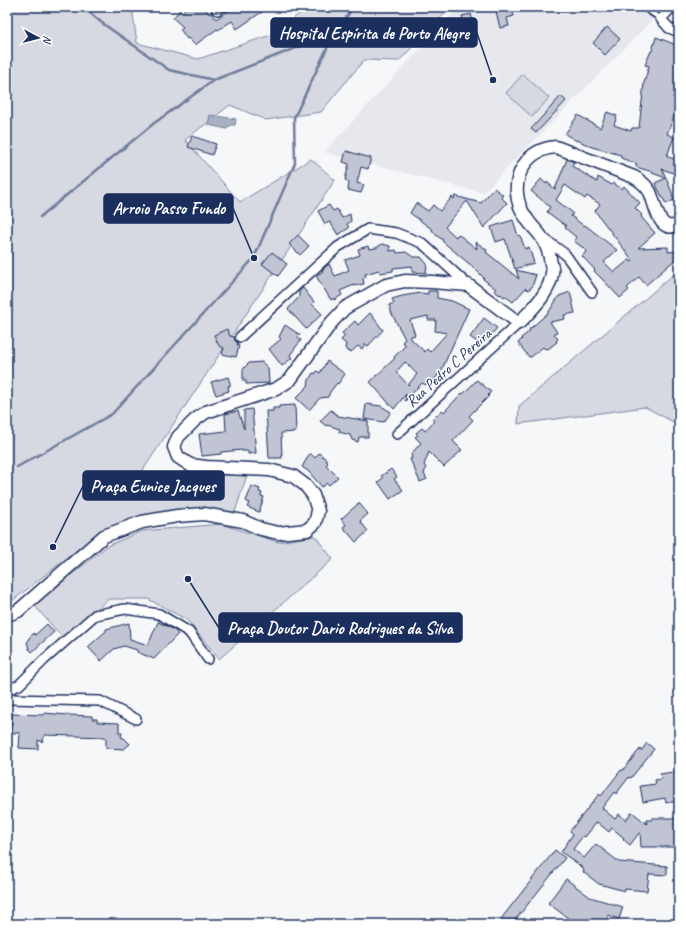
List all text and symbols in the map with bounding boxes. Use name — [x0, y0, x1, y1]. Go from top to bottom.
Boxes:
north arrow — [18, 18, 58, 58]
callout: Hospital Espírita de Porto Alegre — [271, 18, 477, 47]
text: Hospital Espírita de Porto Alegre — [279, 23, 471, 44]
text: N — [40, 35, 55, 46]
callout: Arroio Passo Fundo — [104, 194, 233, 223]
text: Arroio Passo Fundo — [113, 198, 227, 219]
street label: Rua Pedro C Pereira — [402, 323, 497, 412]
callout: Praça Eunice Jacques — [83, 471, 224, 500]
text: Praça Eunice Jacques — [91, 476, 217, 497]
callout: Praça Doutor Dario Rodrigues da Silva — [219, 613, 462, 642]
text: Praça Doutor Dario Rodrigues da Silva — [227, 618, 455, 639]

